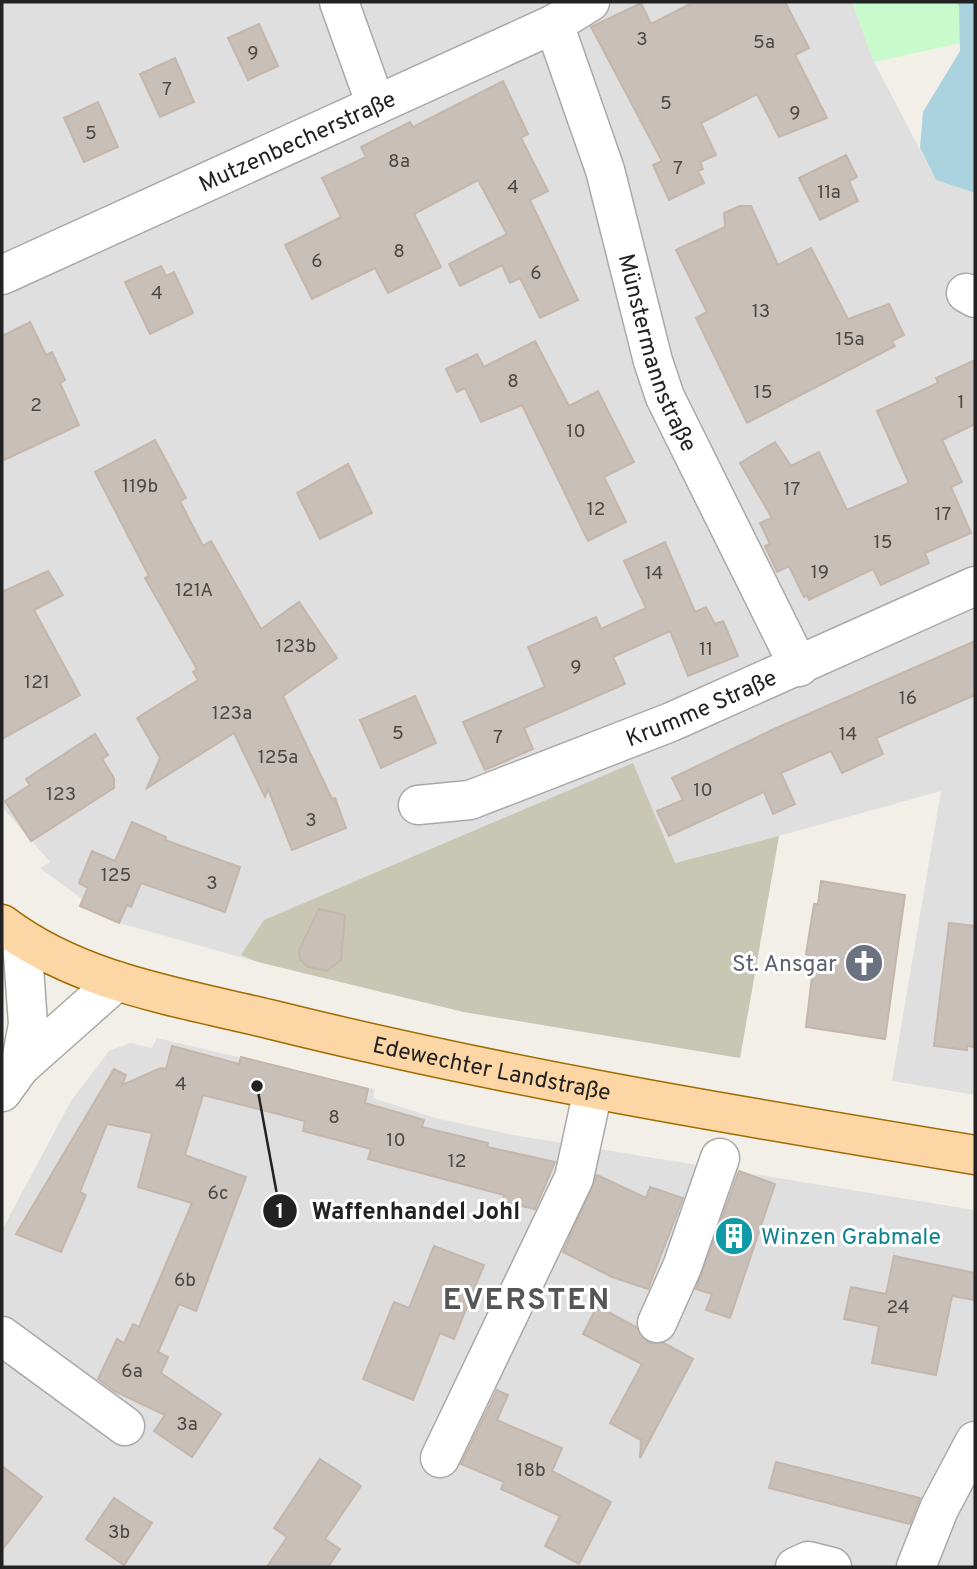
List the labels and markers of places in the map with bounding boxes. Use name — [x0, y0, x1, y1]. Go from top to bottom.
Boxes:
church icon: St. Ansgar — [843, 942, 885, 984]
place label: St. Ansgar — [732, 951, 837, 980]
callout: Waffenhandel Johl — [263, 1188, 534, 1233]
building icon: Winzen Grabmale — [713, 1215, 755, 1257]
place label: Winzen Grabmale — [761, 1224, 941, 1253]

